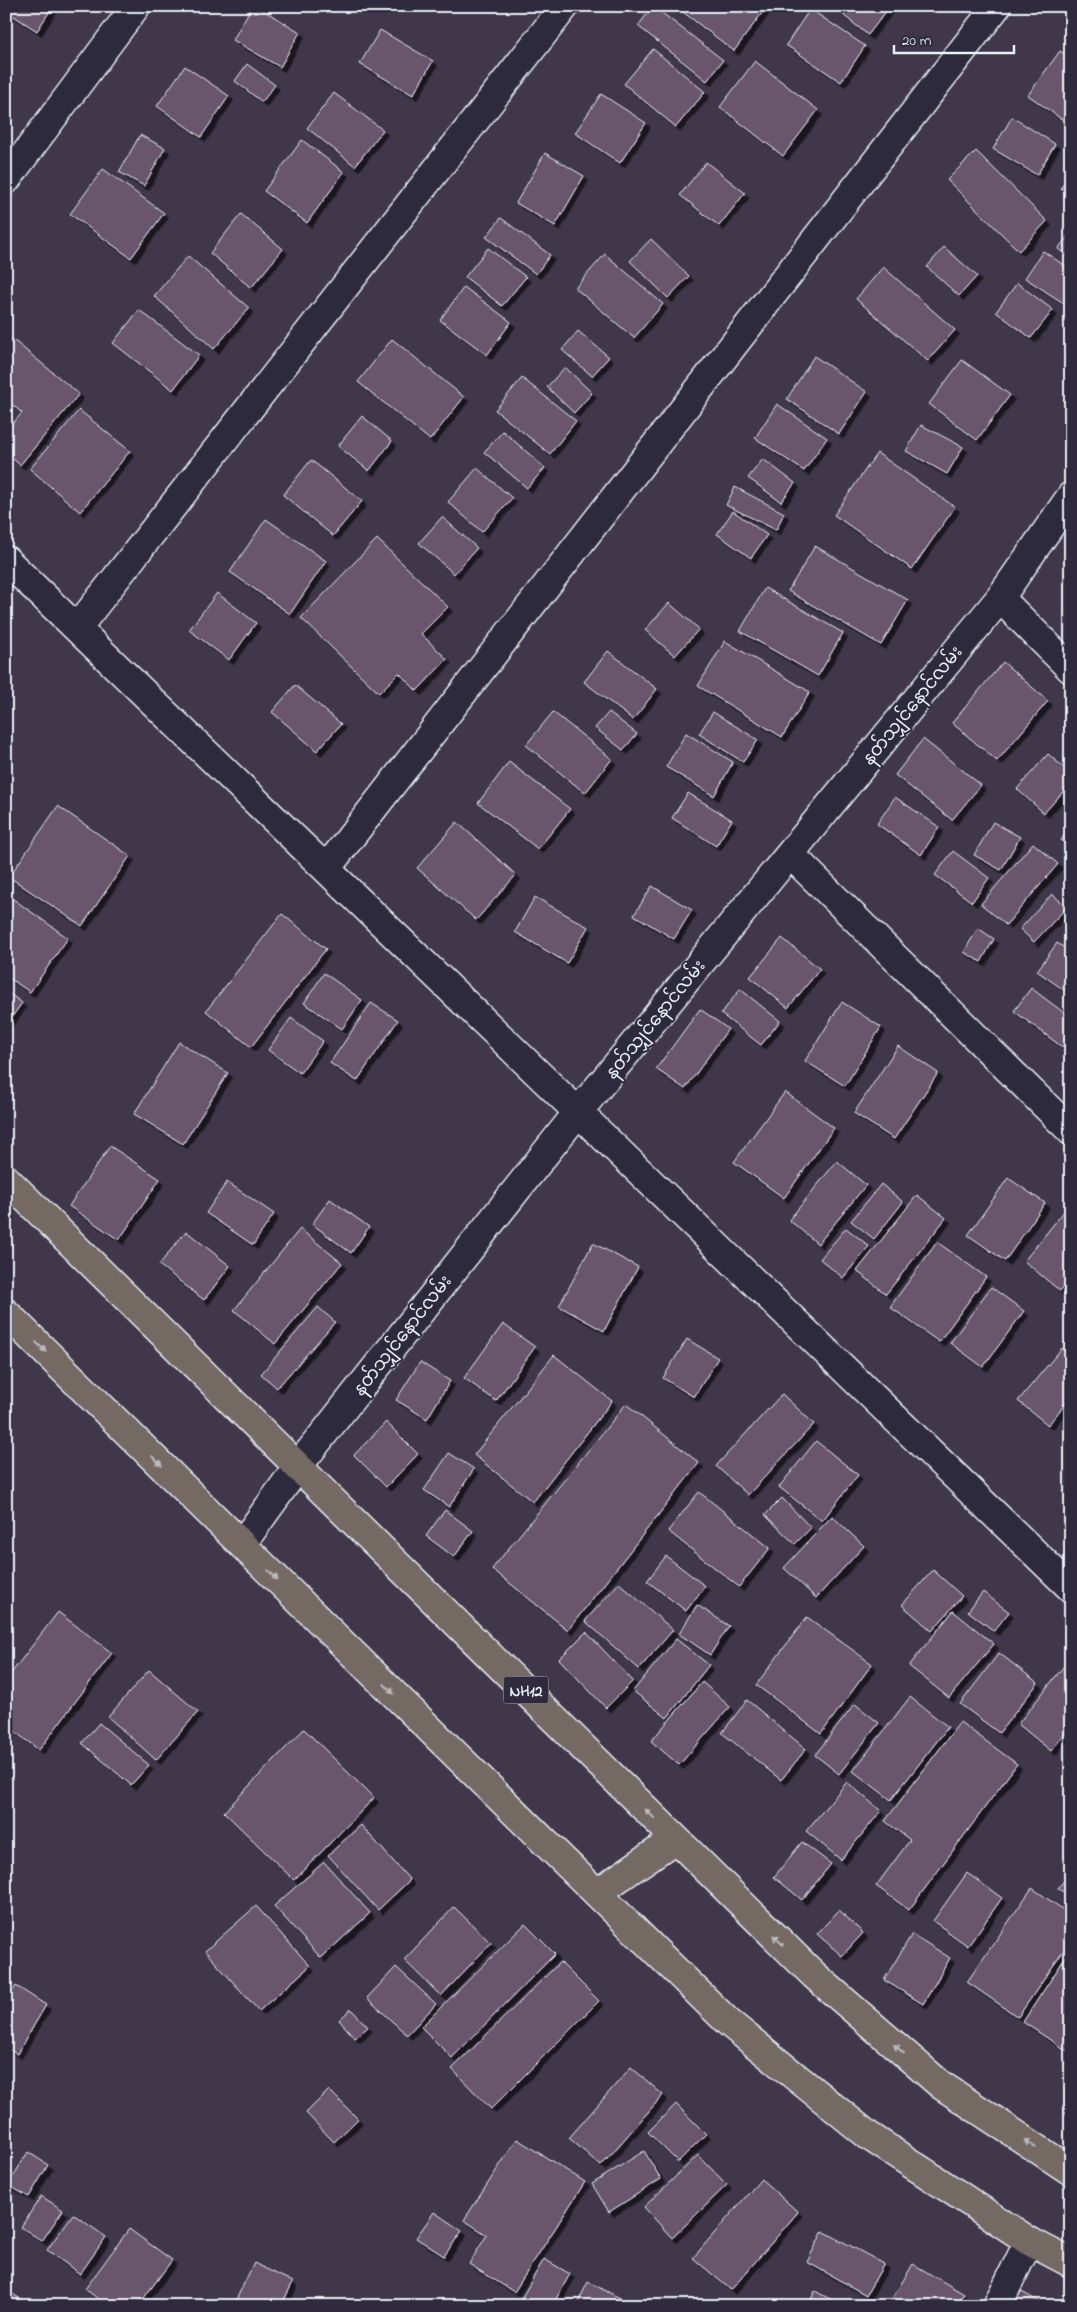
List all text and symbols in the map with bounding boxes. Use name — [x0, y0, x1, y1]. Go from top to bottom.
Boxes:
scale bar — [894, 22, 1014, 54]
text: 20 m — [902, 30, 932, 52]
street label: နတ်သျှင်နောင်လမ်း — [856, 640, 970, 772]
street label: နတ်သျှင်နောင်လမ်း — [599, 954, 713, 1086]
street label: နတ်သျှင်နောင်လမ်း — [346, 1269, 459, 1402]
one-way arrow — [35, 1341, 47, 1353]
one-way arrow — [151, 1455, 163, 1467]
one-way arrow — [267, 1569, 279, 1581]
road number: NH12 — [504, 1676, 548, 1704]
one-way arrow — [383, 1683, 395, 1695]
one-way arrow — [644, 1808, 656, 1820]
one-way arrow — [773, 1934, 785, 1946]
one-way arrow — [893, 2043, 906, 2054]
one-way arrow — [1023, 2139, 1037, 2149]

